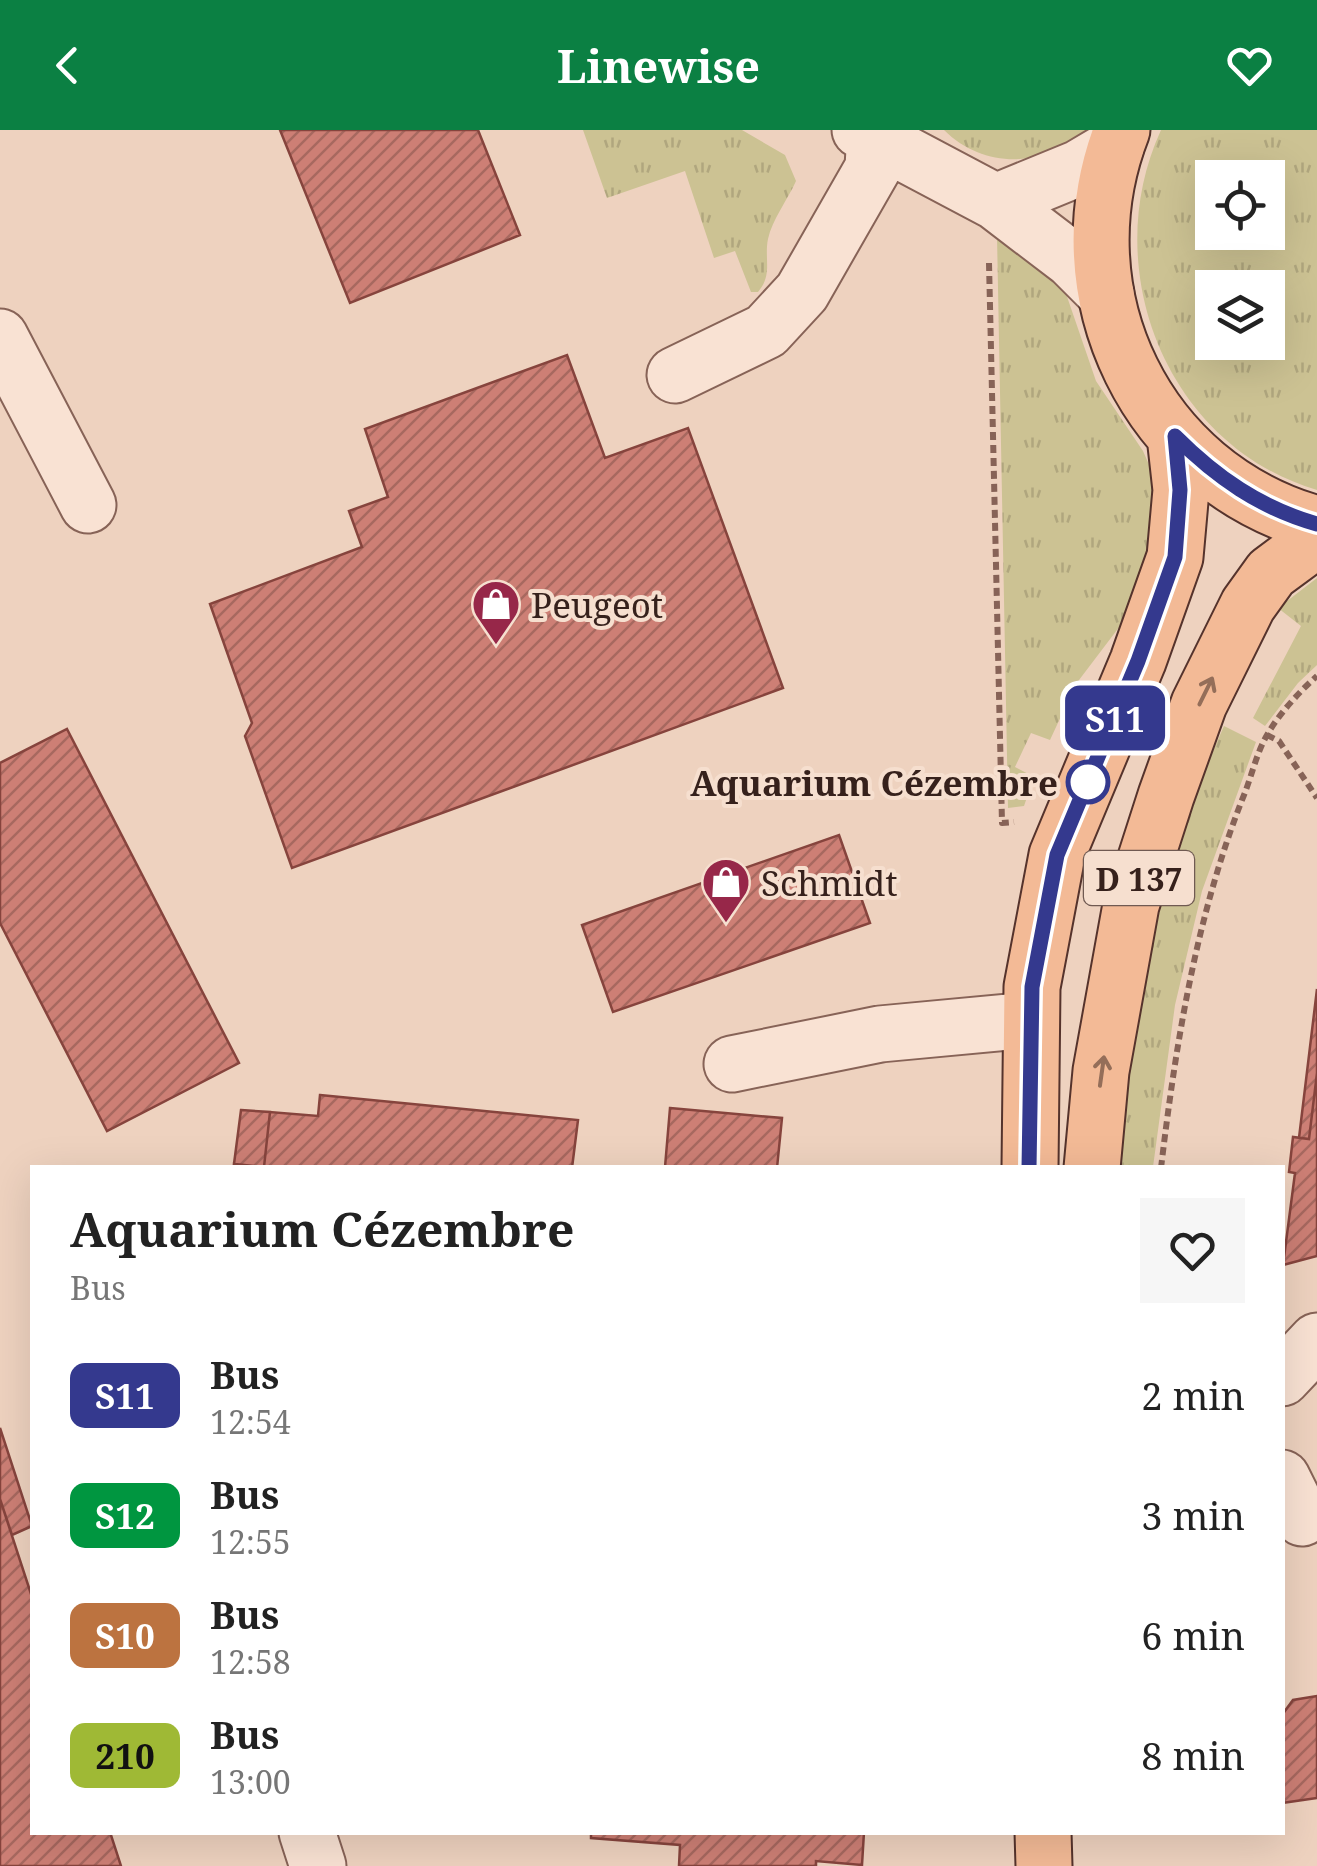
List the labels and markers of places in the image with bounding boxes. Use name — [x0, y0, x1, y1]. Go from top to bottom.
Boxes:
shop icon: Peugeot — [470, 578, 522, 646]
place label: Peugeot — [531, 581, 663, 628]
place label: Aquarium Cézembre — [690, 759, 1058, 806]
marker: Aquarium Cézembre — [1067, 761, 1109, 803]
shop icon: Schmidt — [700, 856, 752, 924]
place label: Schmidt — [761, 859, 898, 906]

